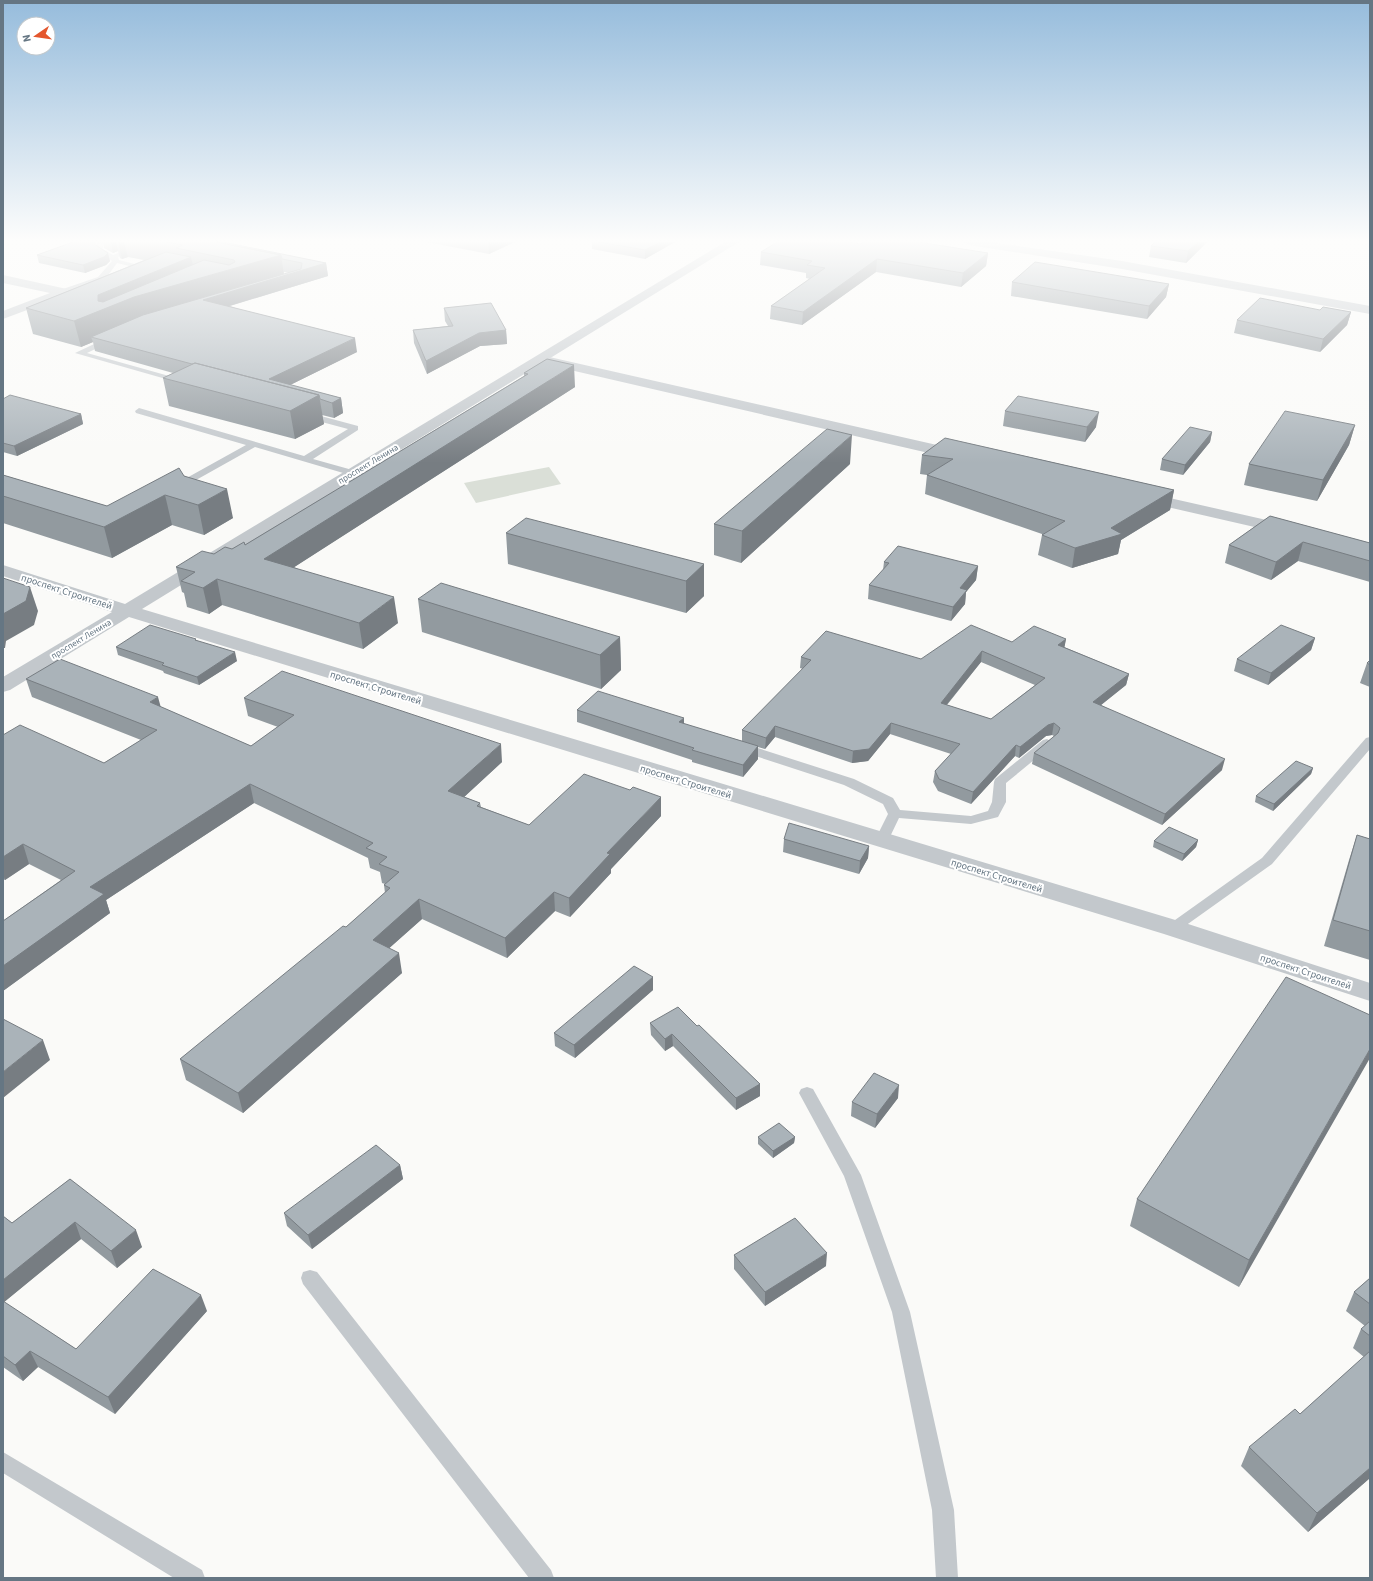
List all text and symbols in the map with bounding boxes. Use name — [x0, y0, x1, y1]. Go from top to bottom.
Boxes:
north arrow — [16, 16, 56, 56]
text: N — [19, 33, 35, 43]
street label: проспект Ленина — [336, 441, 401, 488]
street label: проспект Строителей — [19, 571, 114, 613]
street label: проспект Ленина — [49, 616, 114, 663]
street label: проспект Строителей — [328, 667, 423, 709]
street label: проспект Строителей — [638, 761, 733, 803]
street label: проспект Строителей — [949, 855, 1044, 897]
street label: проспект Строителей — [1258, 951, 1353, 993]

